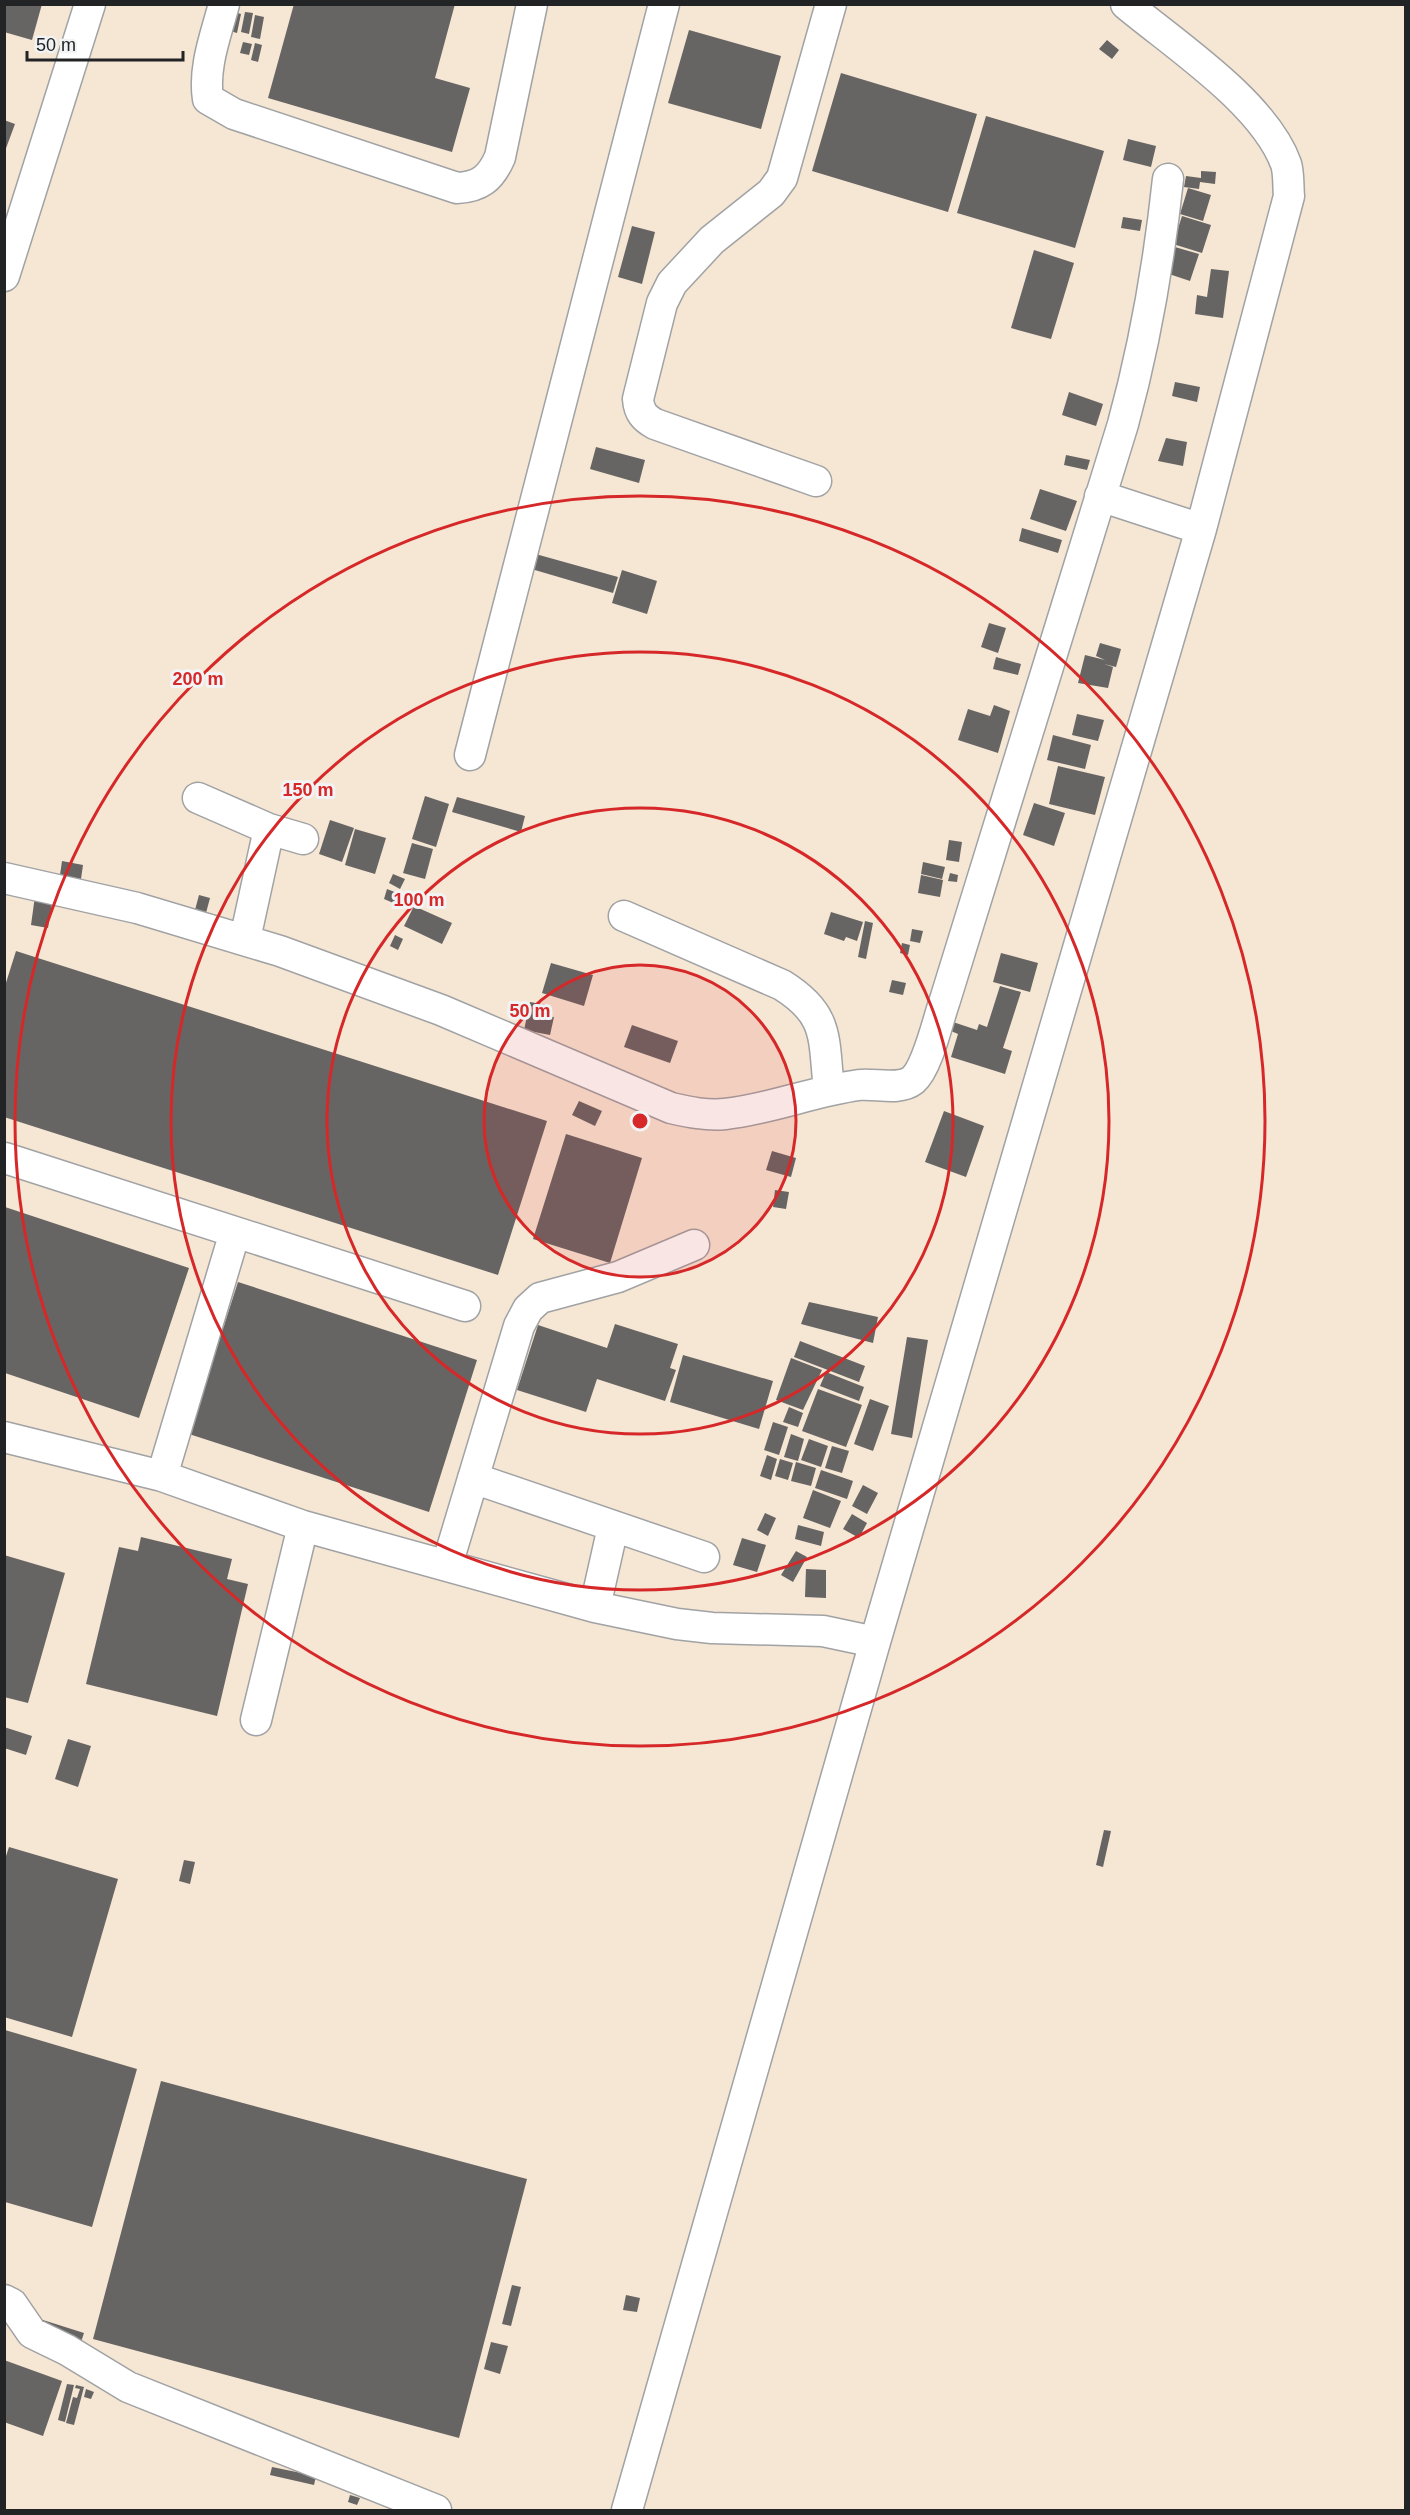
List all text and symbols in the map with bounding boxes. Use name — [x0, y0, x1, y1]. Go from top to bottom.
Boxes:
scale bar — [27, 24, 183, 62]
text: 50 m — [36, 35, 76, 55]
text: 200 m — [172, 669, 224, 689]
text: 150 m — [282, 780, 334, 800]
text: 100 m — [393, 890, 445, 910]
text: 50 m — [509, 1001, 551, 1021]
centre of rings — [630, 1111, 650, 1131]

